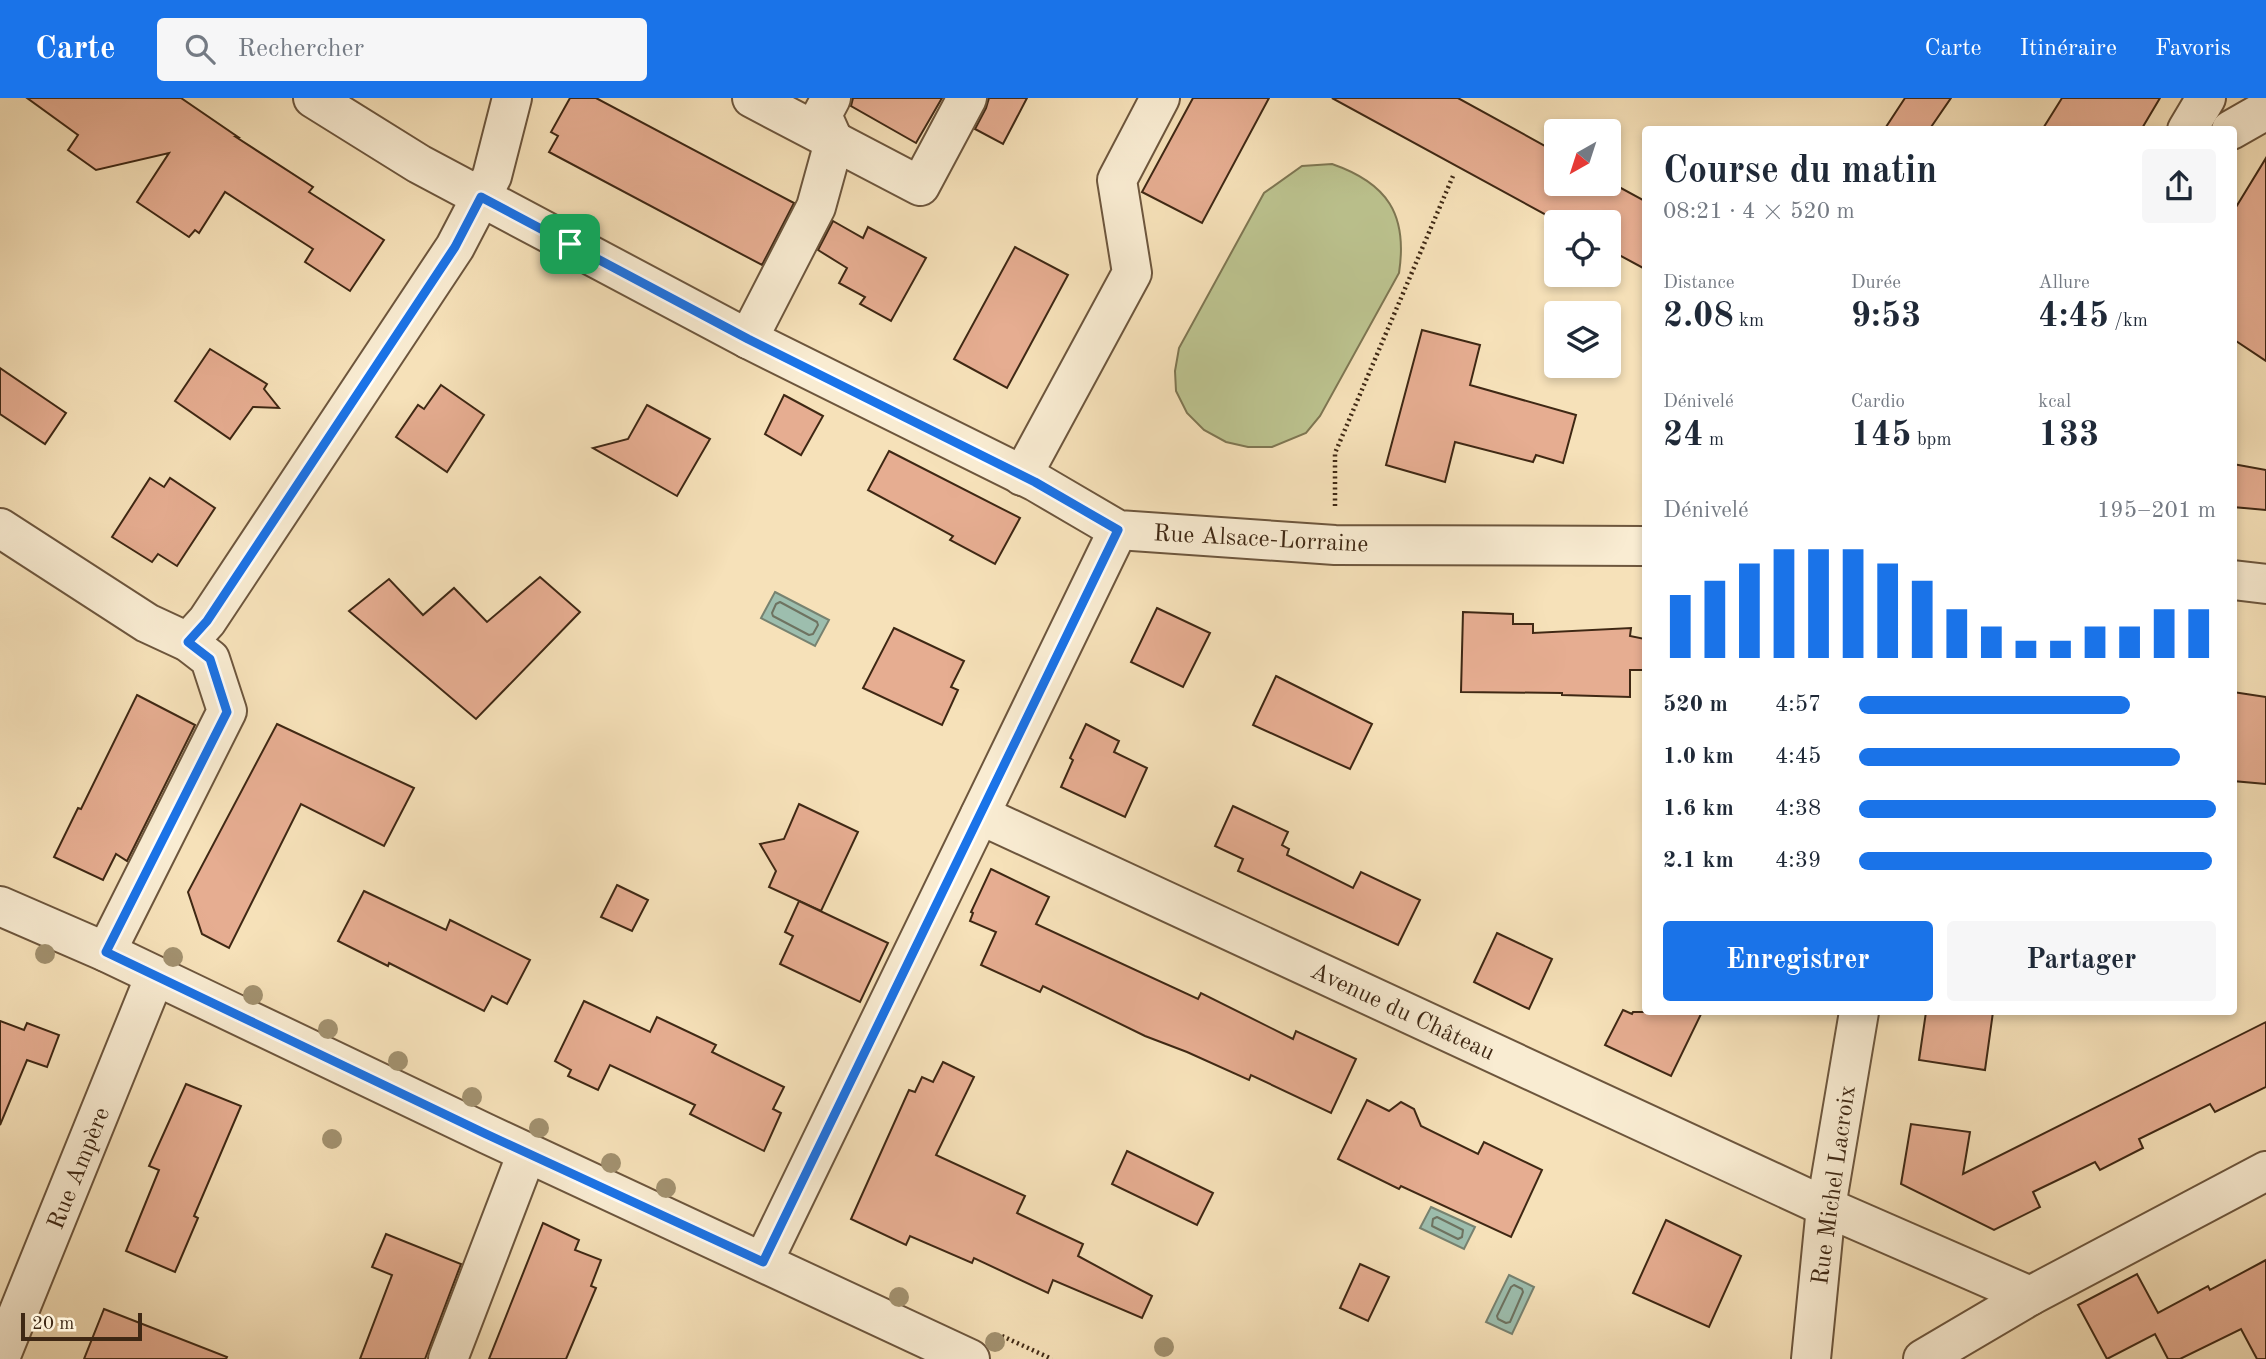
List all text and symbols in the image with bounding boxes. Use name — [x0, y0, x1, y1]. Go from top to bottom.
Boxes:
search box — [157, 18, 647, 81]
icon: search — [181, 30, 219, 68]
text: Carte — [35, 33, 115, 66]
text: Rechercher — [237, 36, 364, 62]
text: Carte — [1924, 37, 1982, 61]
text: Itinéraire — [2020, 37, 2117, 61]
text: Favoris — [2155, 37, 2231, 61]
north arrow — [1544, 119, 1620, 196]
map controls — [1544, 119, 1621, 378]
button: share — [2142, 149, 2216, 223]
text: Course du matin — [1663, 153, 1937, 191]
text: 08:21 · 4 × 520 m — [1663, 200, 1855, 223]
button: locate — [1544, 210, 1621, 287]
pin — [540, 214, 600, 274]
icon: arrive — [551, 225, 589, 263]
text: Distance — [1663, 274, 1735, 293]
text: Durée — [1851, 274, 1901, 293]
text: Allure — [2038, 274, 2090, 293]
text: 2.08 — [1663, 299, 1734, 334]
text: 9:53 — [1851, 299, 1921, 334]
text: 4:45 — [2038, 299, 2109, 334]
button: layers — [1544, 301, 1621, 378]
text: km — [1734, 312, 1764, 331]
text: /km — [2109, 312, 2148, 331]
text: Dénivelé — [1663, 393, 1734, 412]
text: Cardio — [1851, 393, 1905, 412]
text: kcal — [2038, 393, 2071, 412]
text: 24 — [1663, 418, 1704, 453]
text: 145 — [1851, 418, 1912, 453]
text: 133 — [2038, 418, 2099, 453]
text: m — [1704, 431, 1724, 450]
text: bpm — [1912, 431, 1952, 450]
text: Dénivelé — [1663, 499, 1749, 522]
text: 195–201 m — [2097, 499, 2216, 522]
street label: Rue Alsace-Lorraine — [1153, 522, 1369, 558]
text: 520 m — [1663, 693, 1728, 716]
text: 4:57 — [1775, 693, 1821, 716]
text: 1.0 km — [1663, 745, 1734, 768]
text: 4:45 — [1775, 745, 1821, 768]
text: 1.6 km — [1663, 797, 1734, 820]
text: 4:38 — [1775, 797, 1821, 820]
text: 2.1 km — [1663, 849, 1734, 872]
text: 4:39 — [1775, 849, 1821, 872]
button: Enregistrer — [1663, 921, 1933, 1001]
button: Partager — [1947, 921, 2216, 1001]
street label: Avenue du Château — [1306, 960, 1498, 1066]
street label: Rue Michel Lacroix — [1809, 1084, 1861, 1287]
street label: Rue Ampère — [44, 1104, 115, 1233]
scale bar — [21, 1310, 142, 1342]
text: 20 m — [32, 1315, 74, 1334]

